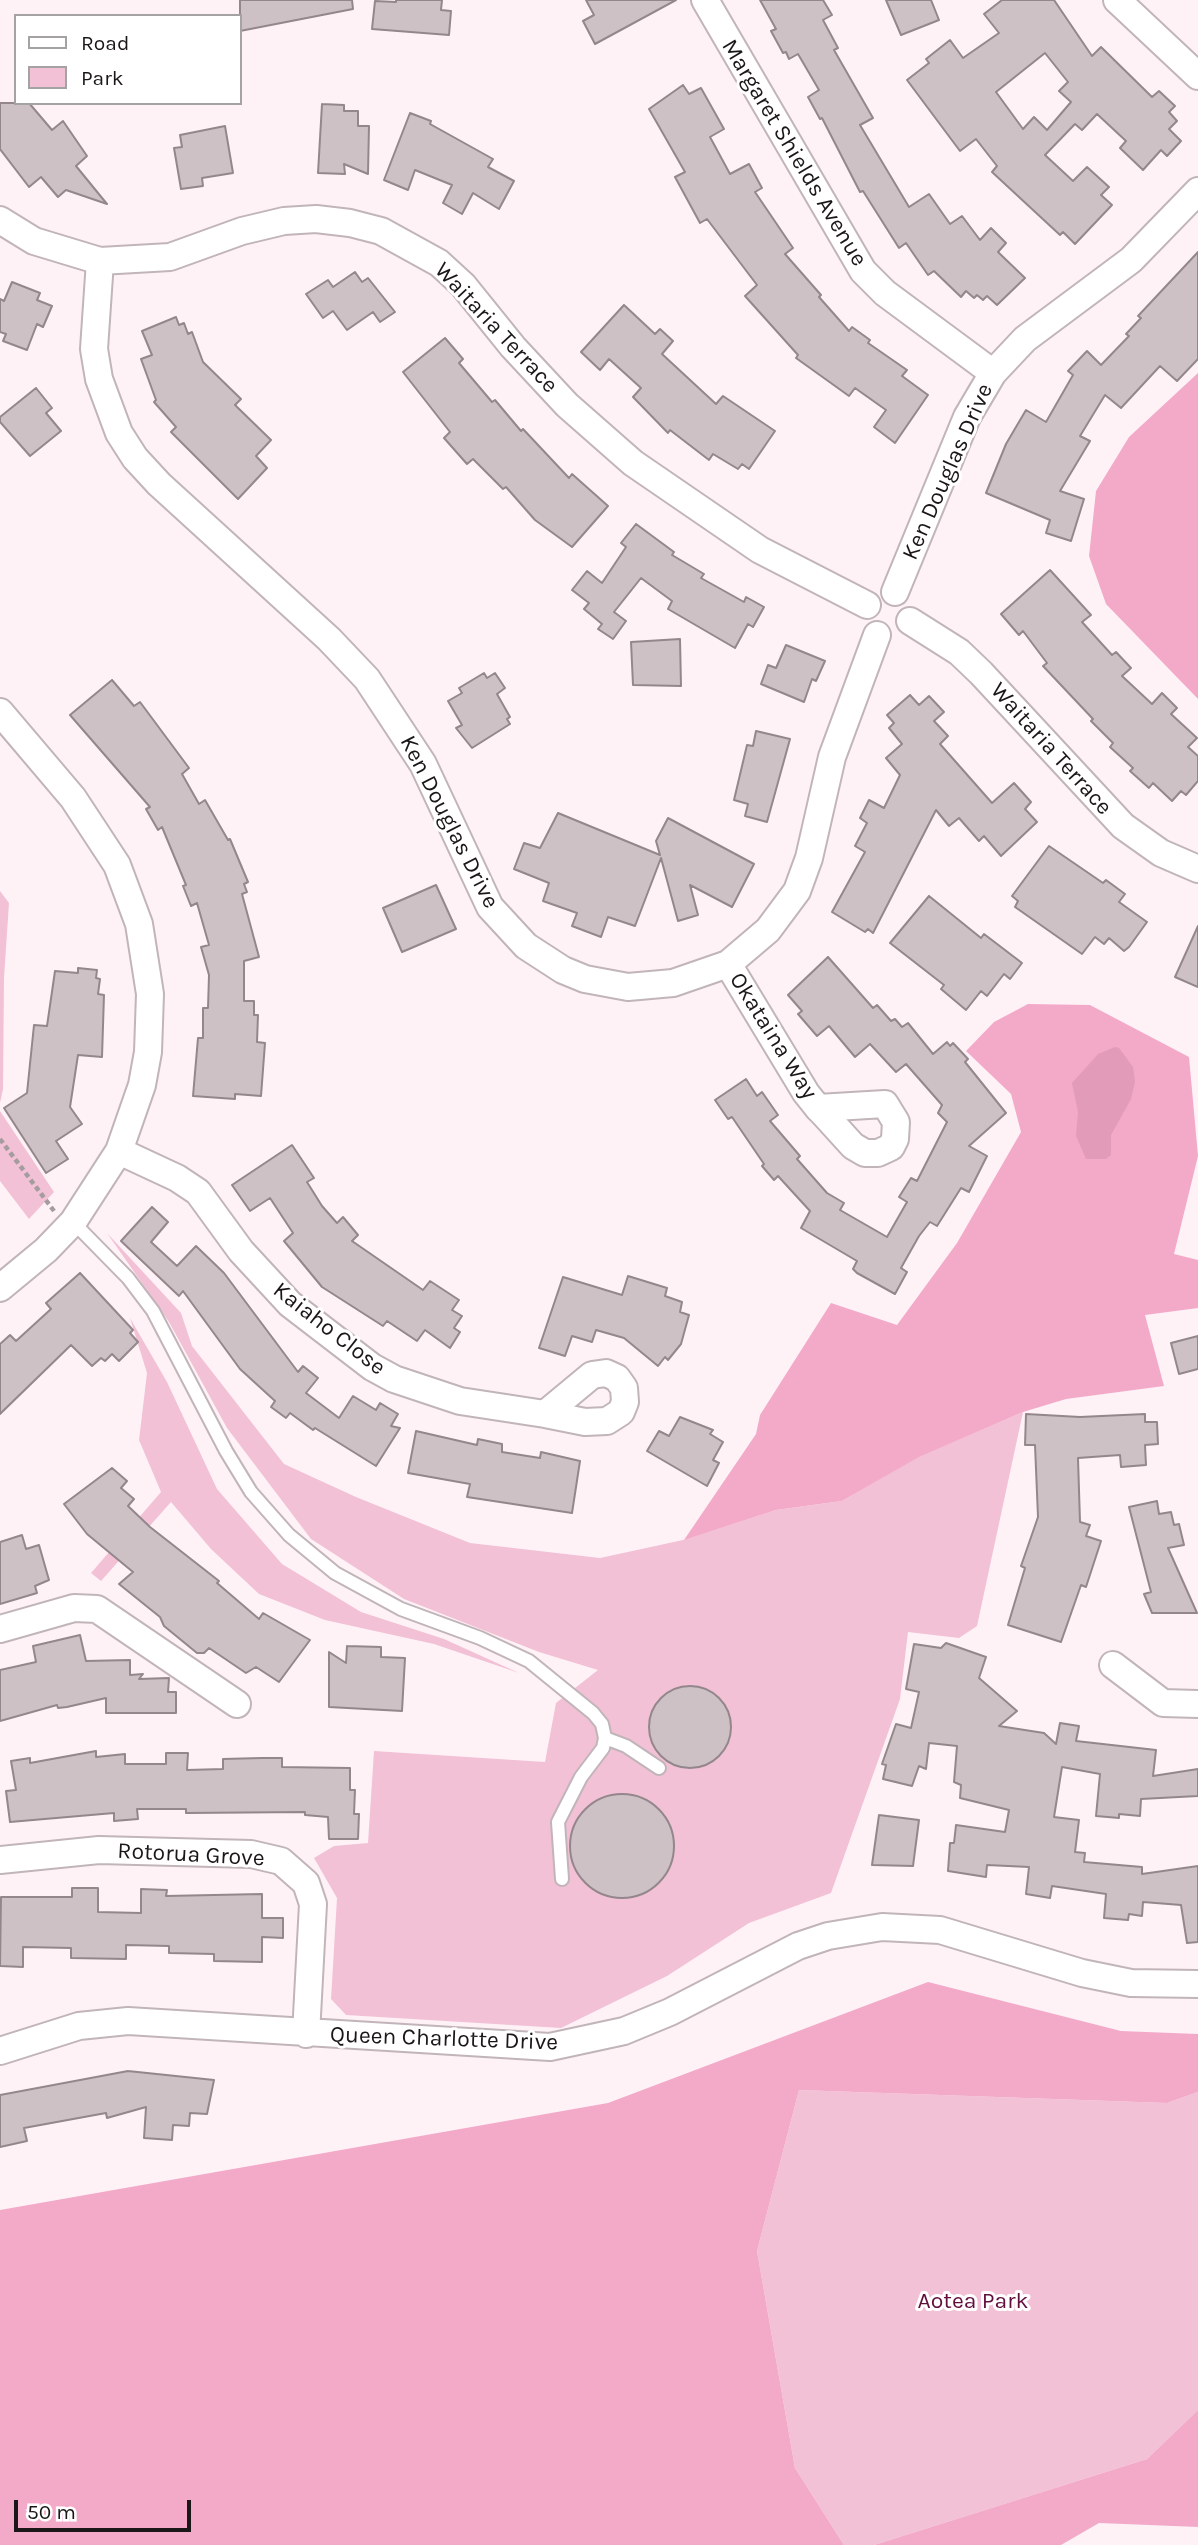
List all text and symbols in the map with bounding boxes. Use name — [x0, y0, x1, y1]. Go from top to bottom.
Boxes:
legend — [14, 14, 242, 105]
text: Road — [81, 31, 129, 55]
street label: Margaret Shields Avenue — [715, 35, 873, 271]
text: Park — [81, 66, 124, 90]
street label: Waitaria Terrace — [428, 257, 564, 399]
street label: Ken Douglas Drive — [897, 380, 999, 564]
street label: Waitaria Terrace — [984, 677, 1118, 821]
street label: Ken Douglas Drive — [394, 731, 504, 913]
street label: Okataina Way — [723, 968, 823, 1104]
street label: Kaiaho Close — [267, 1277, 391, 1381]
street label: Rotorua Grove — [117, 1837, 265, 1873]
street label: Queen Charlotte Drive — [330, 2021, 558, 2057]
park label: Aotea Park — [917, 2287, 1029, 2315]
scale bar — [18, 2486, 194, 2530]
text: 50 m — [27, 2500, 76, 2524]

